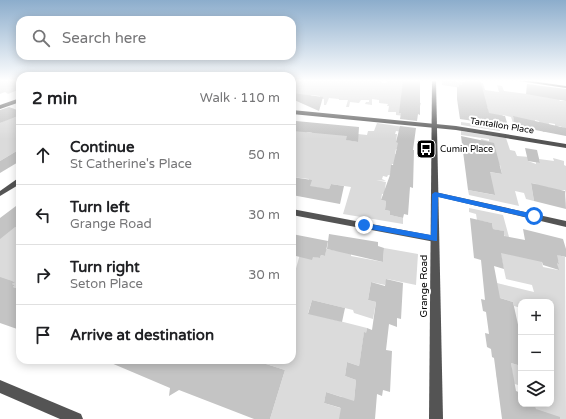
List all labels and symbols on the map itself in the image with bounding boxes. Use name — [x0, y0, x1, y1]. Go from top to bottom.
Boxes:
street label: Tantallon Place — [469, 116, 535, 136]
bus stop icon: Cumin Place — [415, 138, 437, 160]
place label: Cumin Place — [440, 144, 493, 155]
route start — [525, 207, 543, 225]
route end — [355, 216, 373, 234]
street label: Grange Road — [418, 255, 430, 317]

